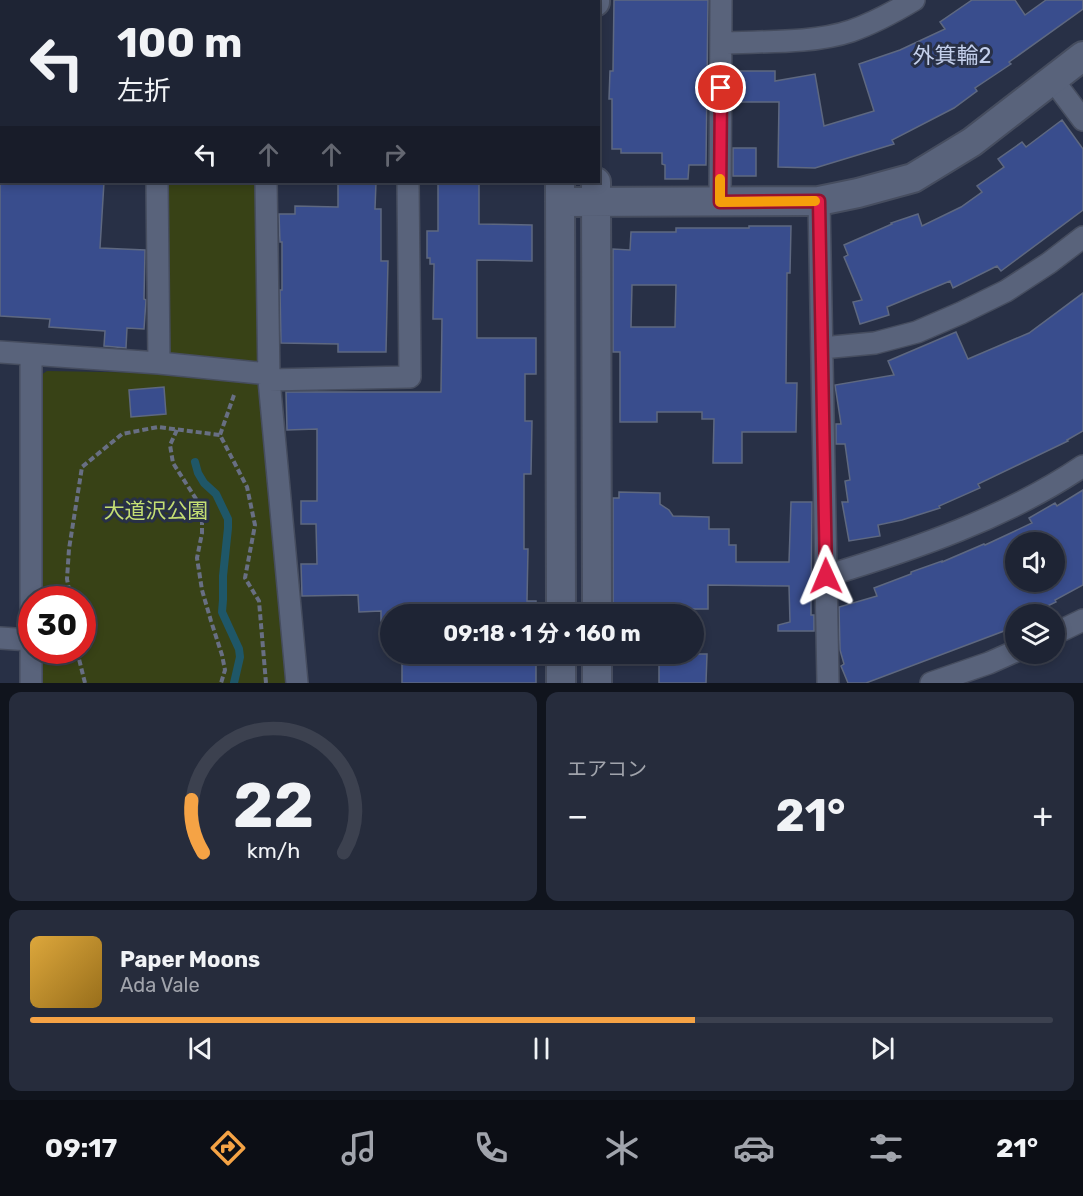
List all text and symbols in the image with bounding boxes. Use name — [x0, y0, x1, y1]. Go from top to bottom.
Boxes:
text: 100 m — [117, 18, 242, 68]
icon: left — [18, 24, 96, 102]
district label: 外箕輪2 — [913, 42, 991, 69]
pin — [695, 62, 746, 113]
icon: arrive — [704, 71, 737, 104]
text: 左折 — [117, 75, 171, 107]
icon: left — [189, 138, 222, 171]
icon: ahead — [252, 138, 285, 171]
icon: ahead — [315, 138, 348, 171]
icon: right — [378, 138, 411, 171]
park label: 大道沢公園 — [104, 498, 209, 523]
map controls — [1005, 532, 1065, 664]
button: sound — [1005, 532, 1065, 592]
position arrow — [794, 544, 858, 608]
speed limit sign: 30 — [18, 586, 96, 664]
button: layers — [1005, 604, 1065, 664]
text: 09:18 · 1 分 · 160 m — [443, 620, 641, 647]
text: エアコン — [567, 757, 647, 781]
text: 22 — [232, 769, 314, 843]
text: 21° — [775, 789, 846, 842]
text: − — [567, 796, 588, 835]
text: + — [1032, 796, 1053, 835]
text: km/h — [246, 839, 300, 864]
text: Paper Moons — [120, 946, 260, 973]
text: Ada Vale — [120, 973, 200, 997]
icon: previous — [184, 1032, 217, 1065]
icon: pause — [525, 1032, 558, 1065]
icon: next — [866, 1032, 899, 1065]
icon: directions — [207, 1127, 249, 1169]
icon: music — [338, 1127, 380, 1169]
icon: phone — [470, 1127, 512, 1169]
icon: climate — [601, 1127, 643, 1169]
icon: car — [733, 1127, 775, 1169]
icon: filters — [865, 1127, 907, 1169]
text: 09:17 — [45, 1132, 117, 1164]
text: 21° — [996, 1132, 1038, 1164]

